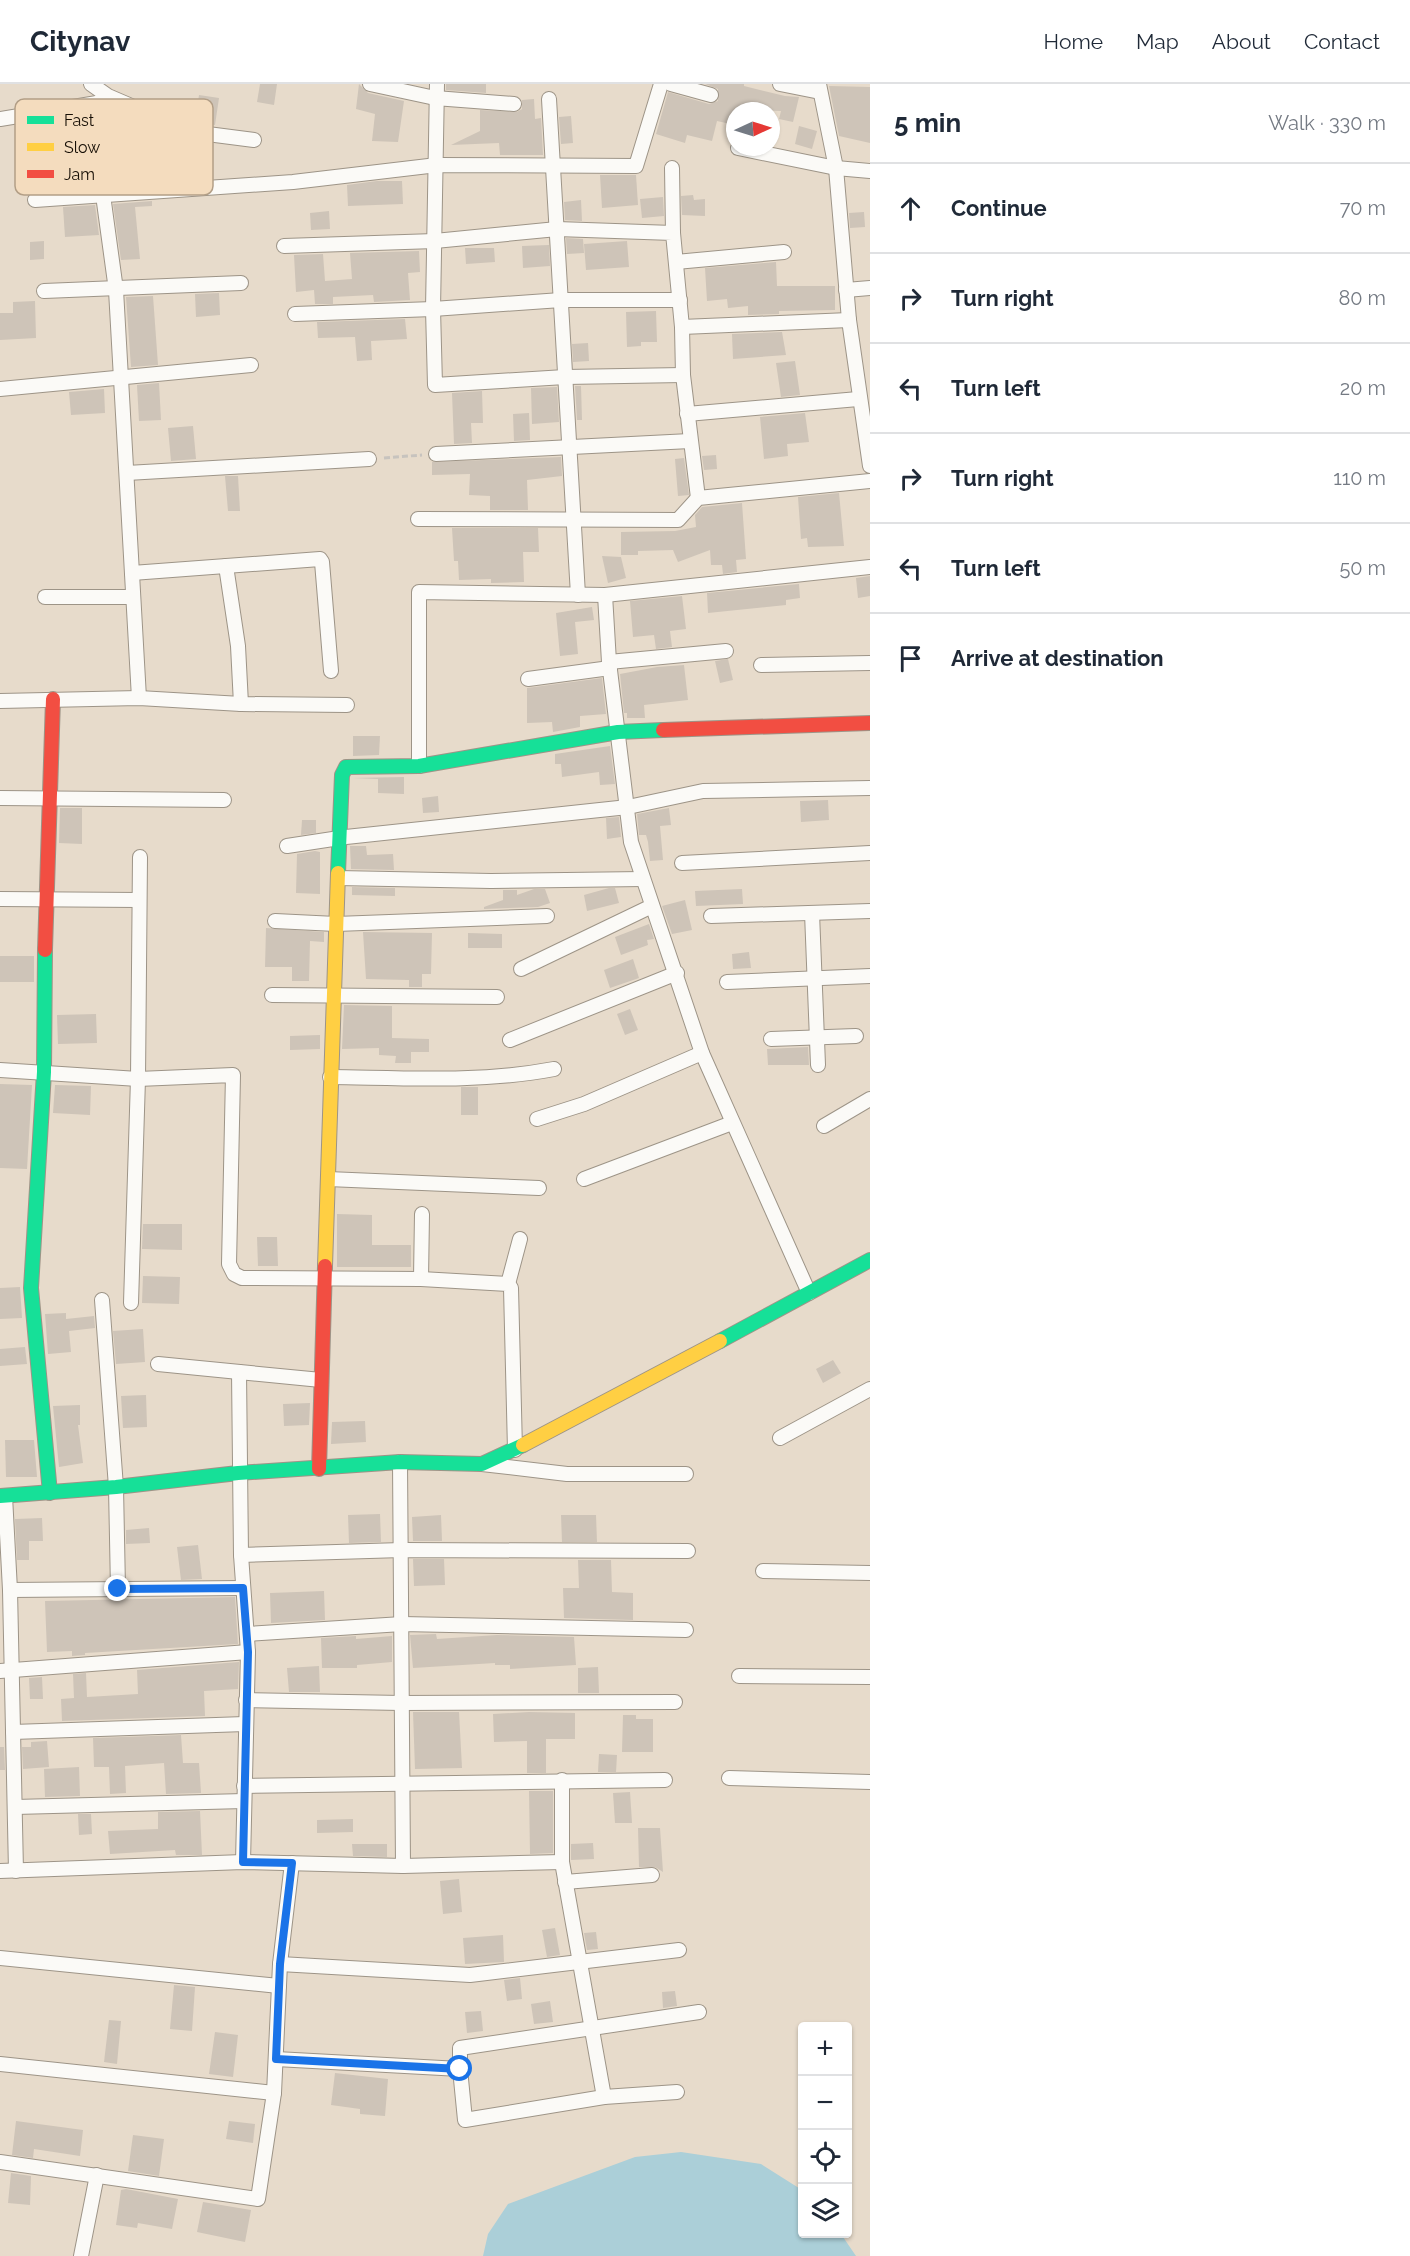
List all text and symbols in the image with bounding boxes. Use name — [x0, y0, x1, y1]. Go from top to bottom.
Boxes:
text: Citynav — [30, 25, 130, 58]
text: Home — [1044, 29, 1103, 54]
text: Map — [1136, 29, 1179, 54]
text: About — [1212, 29, 1271, 54]
text: Contact — [1304, 29, 1380, 54]
legend — [15, 99, 213, 195]
north arrow — [726, 102, 780, 156]
text: 5 min — [894, 108, 961, 138]
text: Fast — [64, 111, 95, 130]
text: Walk · 330 m — [1268, 111, 1386, 135]
text: Slow — [64, 138, 100, 157]
text: Jam — [64, 165, 95, 184]
icon: ahead — [894, 192, 927, 225]
text: Continue — [951, 195, 1047, 221]
text: 70 m — [1340, 196, 1386, 220]
icon: right — [894, 282, 927, 315]
text: Turn right — [951, 285, 1054, 311]
text: 80 m — [1338, 286, 1386, 310]
icon: left — [894, 372, 927, 405]
text: Turn left — [951, 375, 1041, 401]
text: 20 m — [1340, 376, 1386, 400]
icon: right — [894, 462, 927, 495]
text: Turn right — [951, 465, 1054, 491]
text: 110 m — [1333, 466, 1386, 490]
icon: left — [894, 552, 927, 585]
text: Turn left — [951, 555, 1041, 581]
text: 50 m — [1339, 556, 1386, 580]
icon: arrive — [894, 642, 927, 675]
text: Arrive at destination — [951, 645, 1164, 671]
route end — [104, 1575, 130, 1601]
map controls — [798, 2022, 852, 2238]
button: + — [798, 2022, 852, 2076]
route start — [446, 2055, 472, 2081]
button: − — [798, 2076, 852, 2130]
button: locate — [798, 2130, 852, 2184]
button: layers — [798, 2184, 852, 2238]

